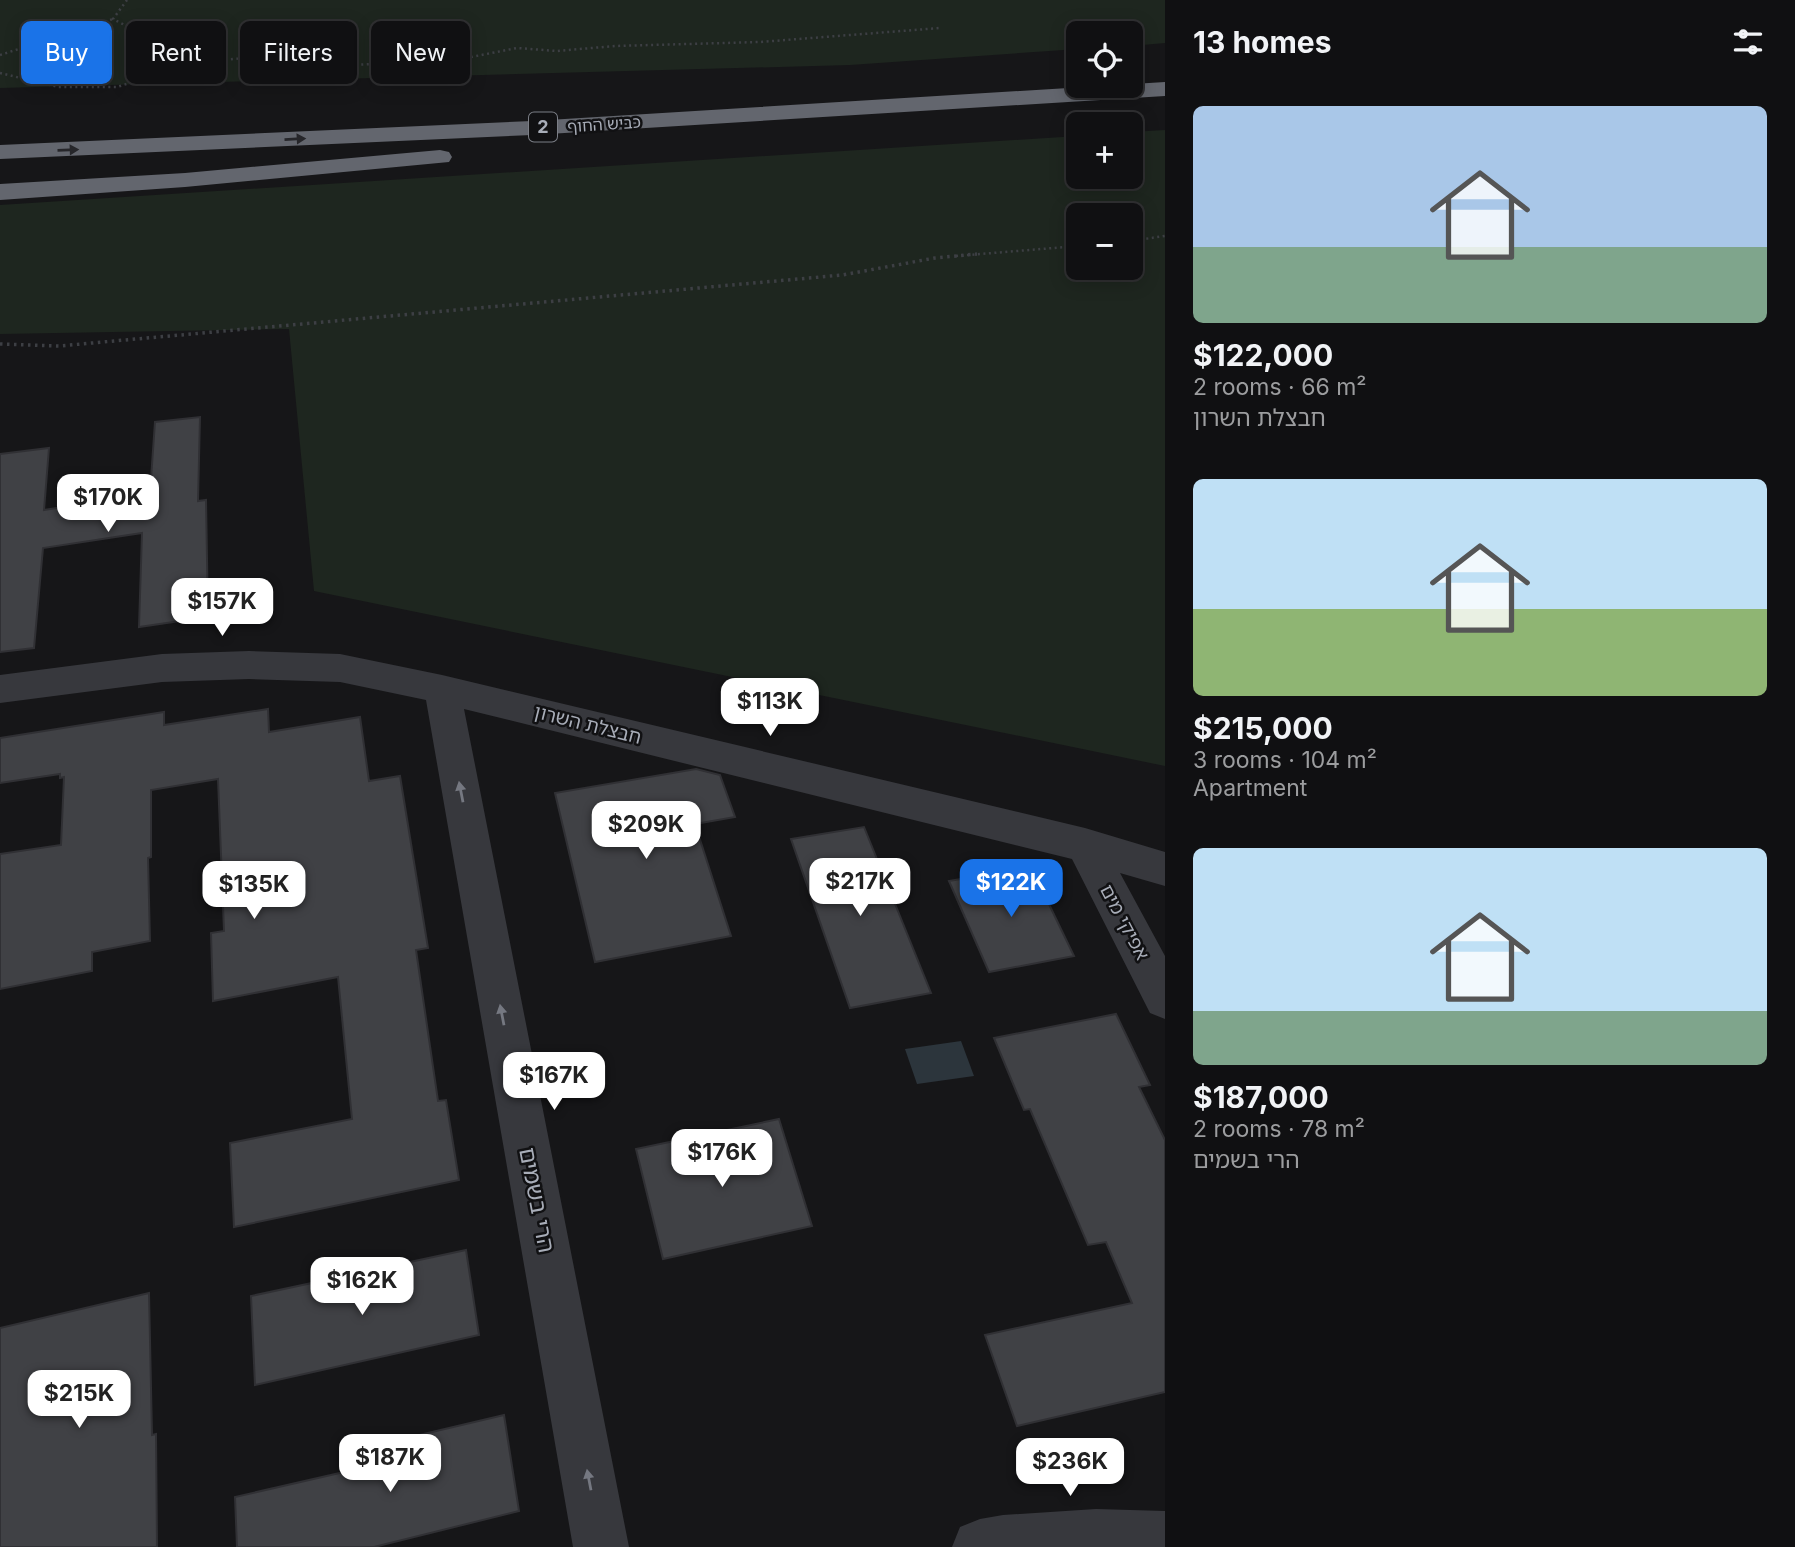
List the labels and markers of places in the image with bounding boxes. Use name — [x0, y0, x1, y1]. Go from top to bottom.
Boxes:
pin: $170K — [59, 475, 157, 534]
pin: $157K — [173, 578, 271, 638]
pin: $113K — [721, 678, 819, 738]
pin: $209K — [597, 802, 695, 861]
pin: $217K — [811, 858, 909, 918]
pin: $122K — [962, 860, 1060, 919]
pin: $135K — [205, 862, 303, 921]
pin: $167K — [505, 1052, 603, 1112]
pin: $176K — [673, 1130, 771, 1189]
pin: $162K — [313, 1258, 411, 1317]
pin: $215K — [30, 1370, 128, 1430]
pin: $187K — [341, 1434, 439, 1494]
pin: $236K — [1021, 1438, 1119, 1498]

